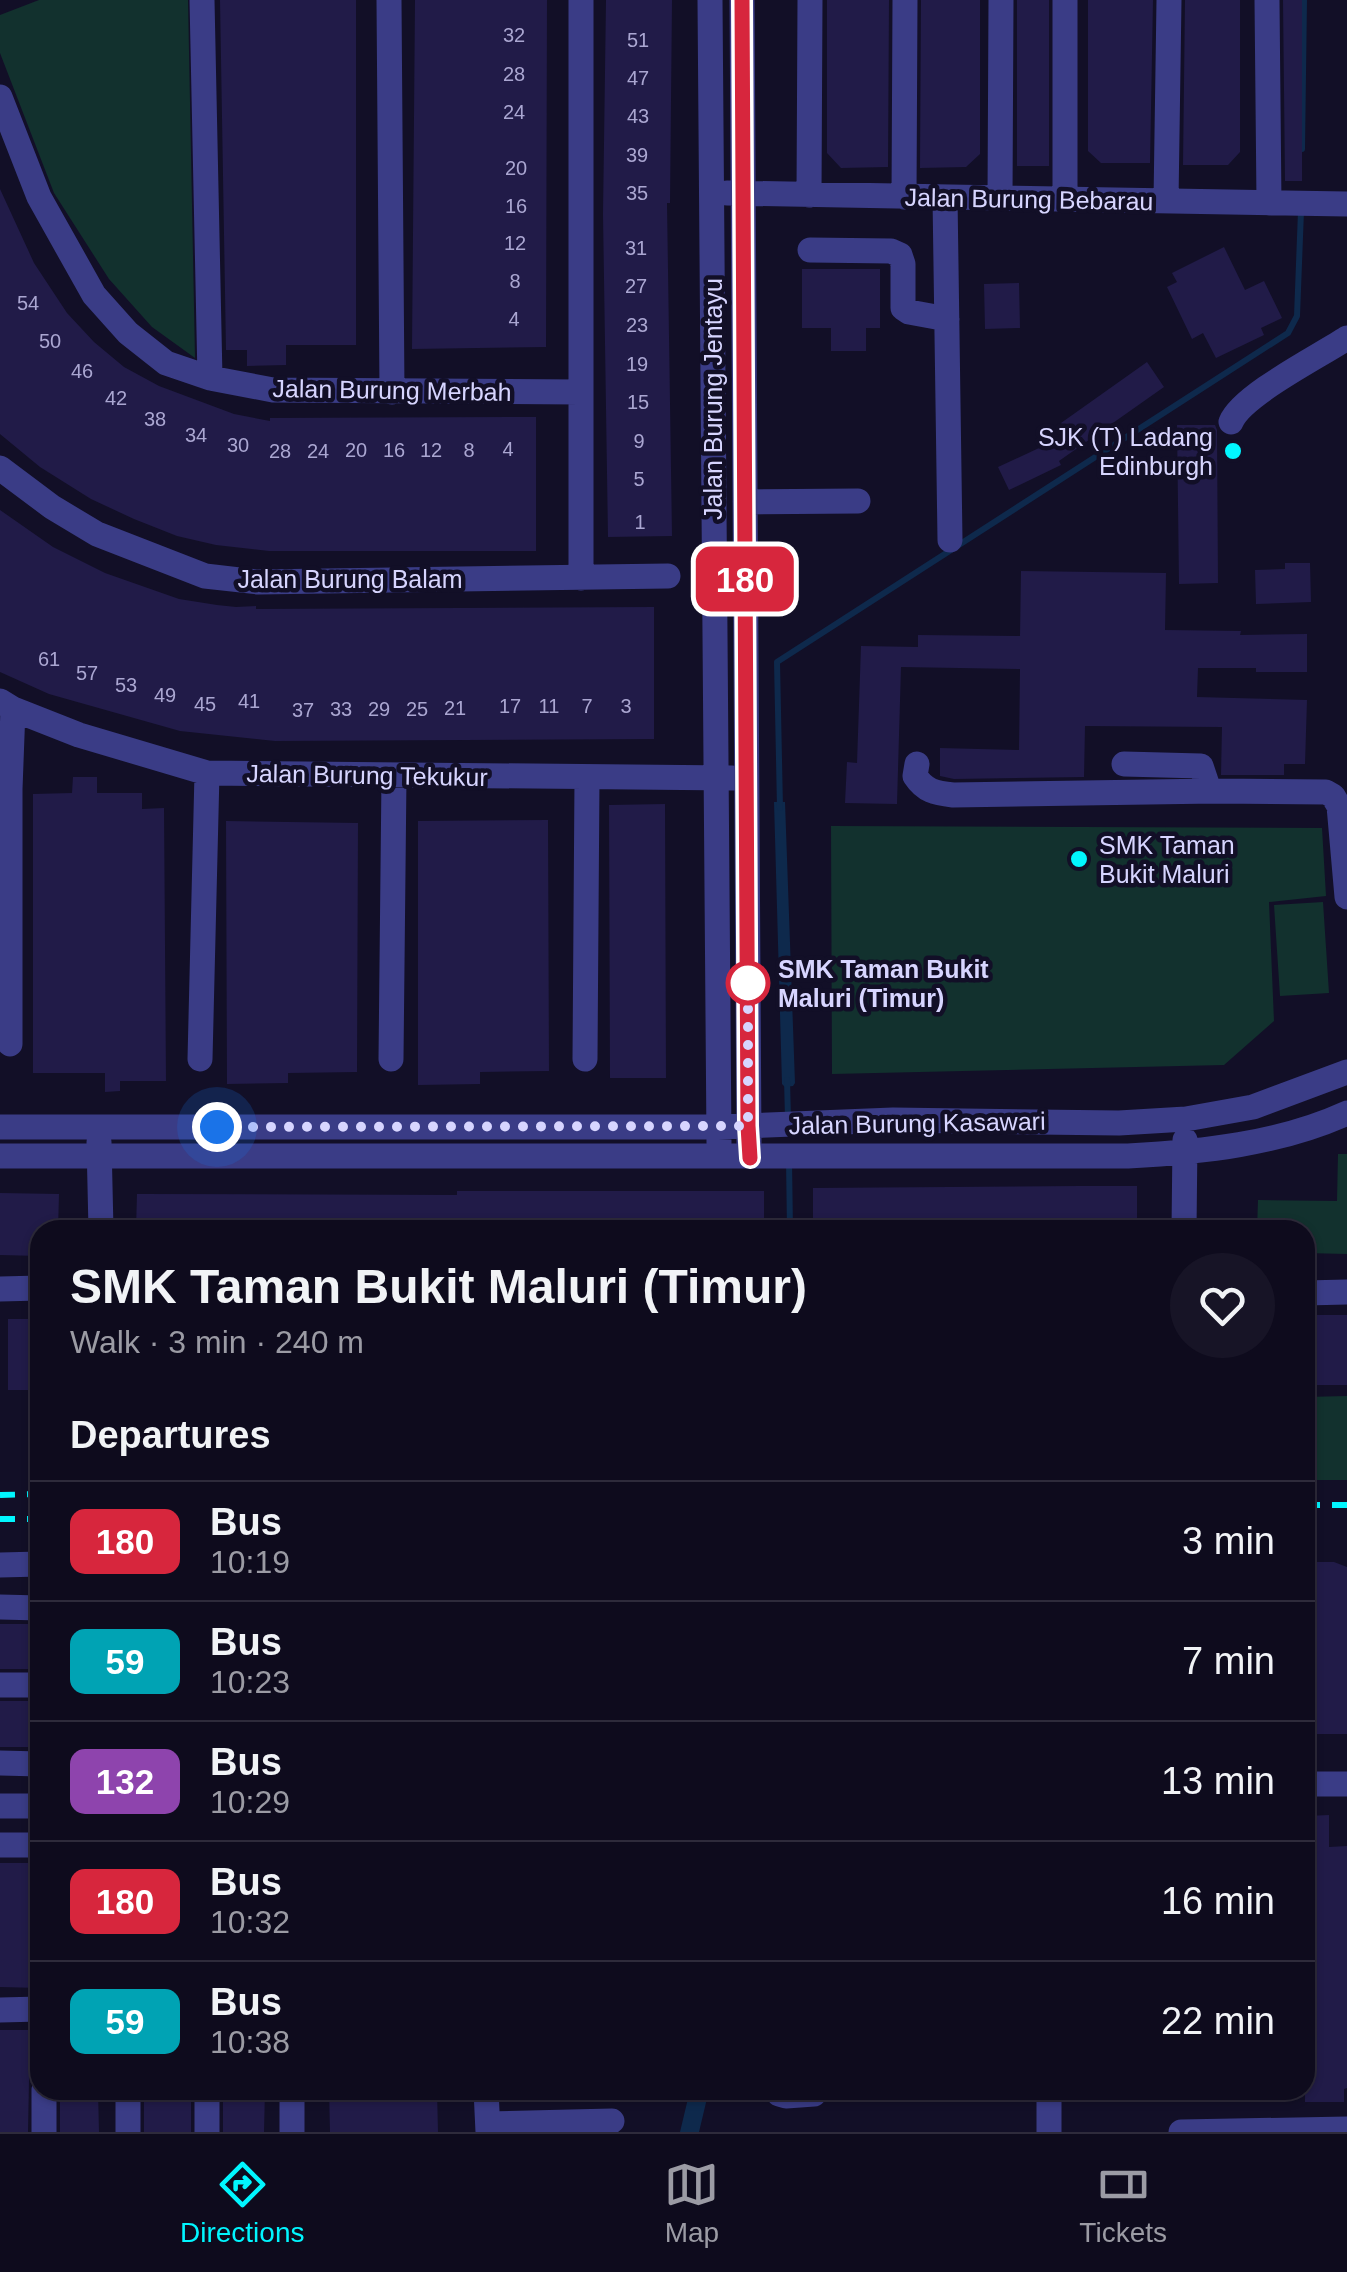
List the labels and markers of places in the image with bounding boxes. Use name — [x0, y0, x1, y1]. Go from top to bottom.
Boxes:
place label: SJK (T) Ladang Edinburgh — [1038, 423, 1213, 480]
marker: SJK (T) Ladang Edinburgh — [1222, 440, 1244, 462]
place label: SMK Taman Bukit Maluri — [1099, 831, 1235, 888]
marker: SMK Taman Bukit Maluri — [1068, 848, 1090, 870]
place label: SMK Taman Bukit Maluri (Timur) — [778, 955, 989, 1012]
marker: SMK Taman Bukit Maluri (Timur) — [727, 962, 769, 1004]

